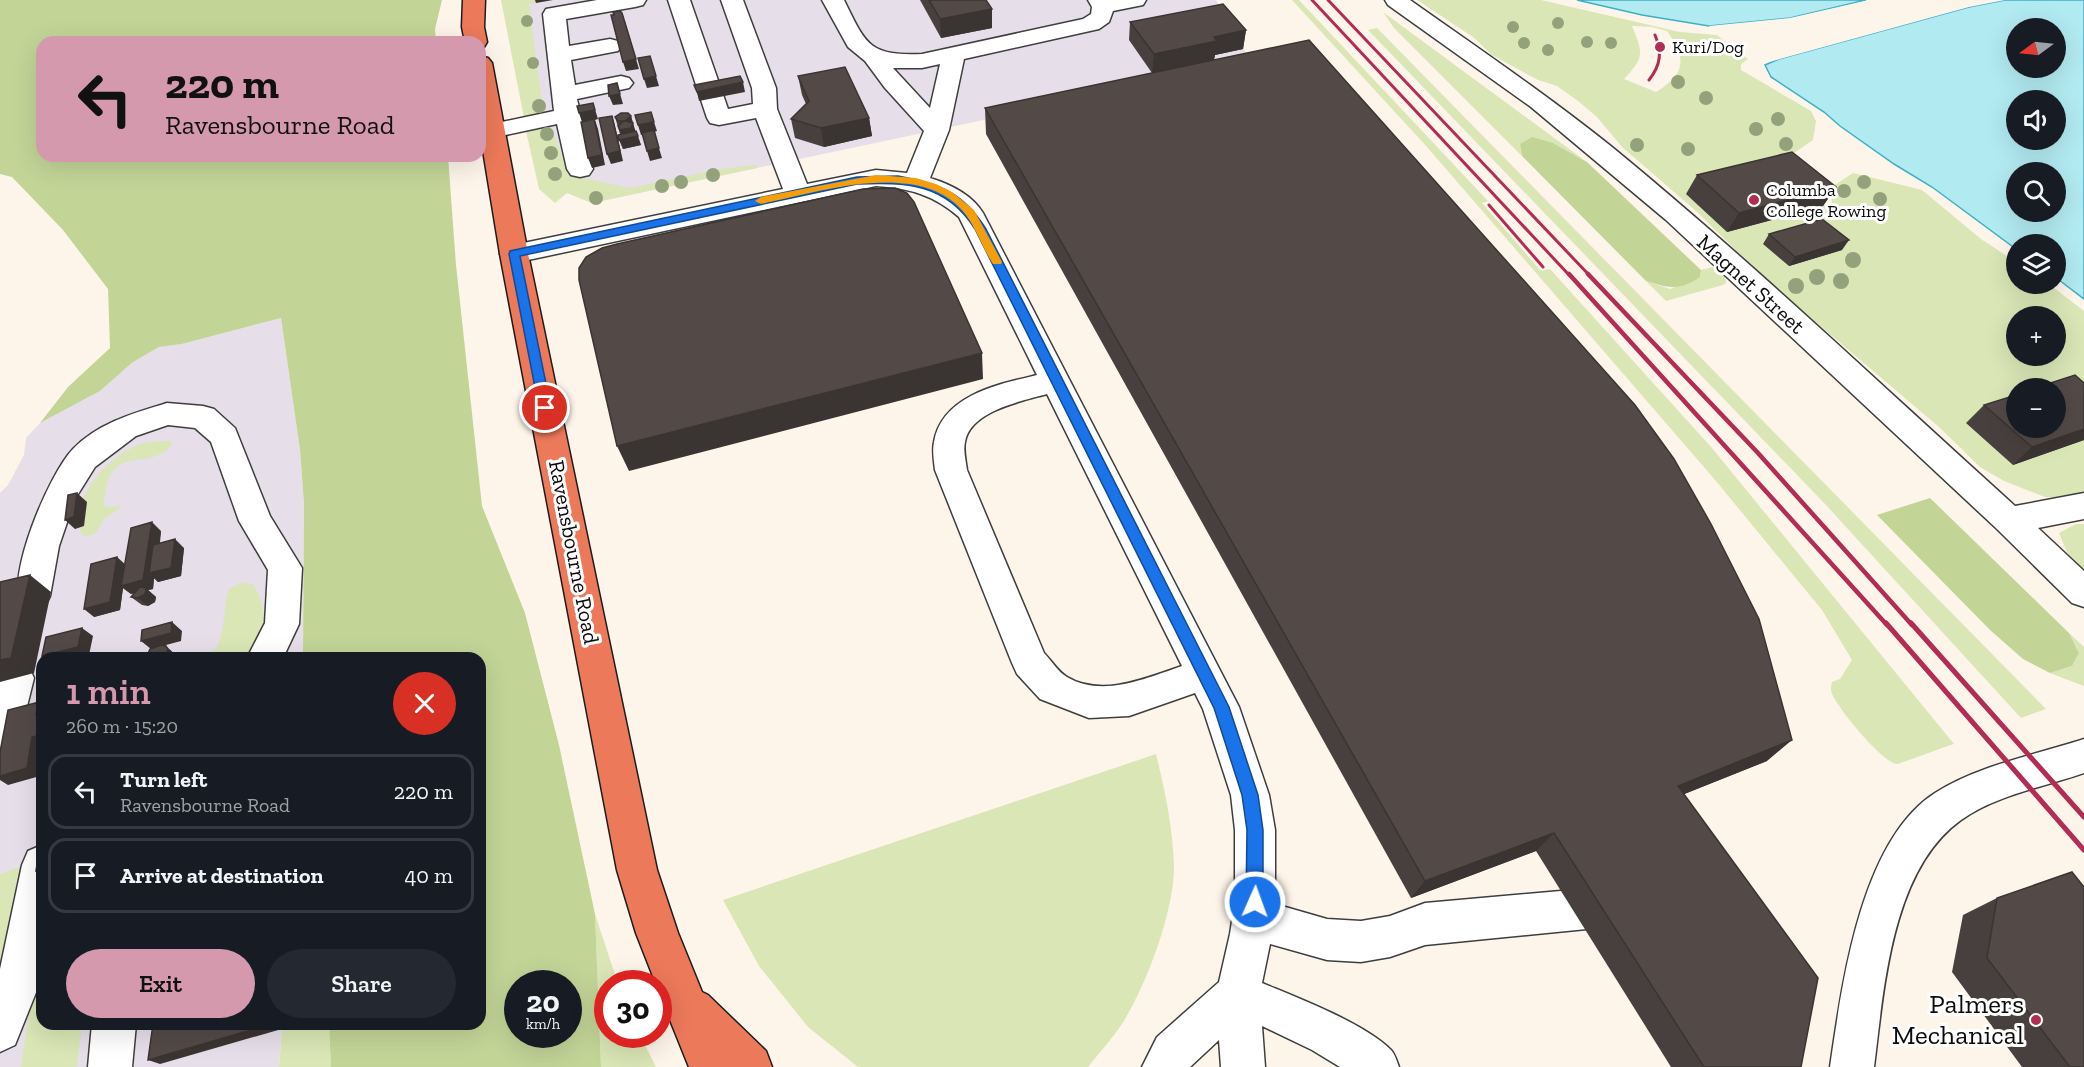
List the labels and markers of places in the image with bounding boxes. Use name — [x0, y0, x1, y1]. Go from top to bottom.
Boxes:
place label: Kuri/Dog — [1672, 36, 1744, 58]
marker: Kuri/Dog — [1653, 40, 1667, 54]
place label: Columba College Rowing — [1766, 179, 1886, 222]
marker: Columba College Rowing — [1747, 193, 1761, 207]
pin — [519, 382, 570, 433]
place label: Palmers Mechanical — [1892, 988, 2024, 1051]
marker: Palmers Mechanical — [2029, 1013, 2043, 1027]

